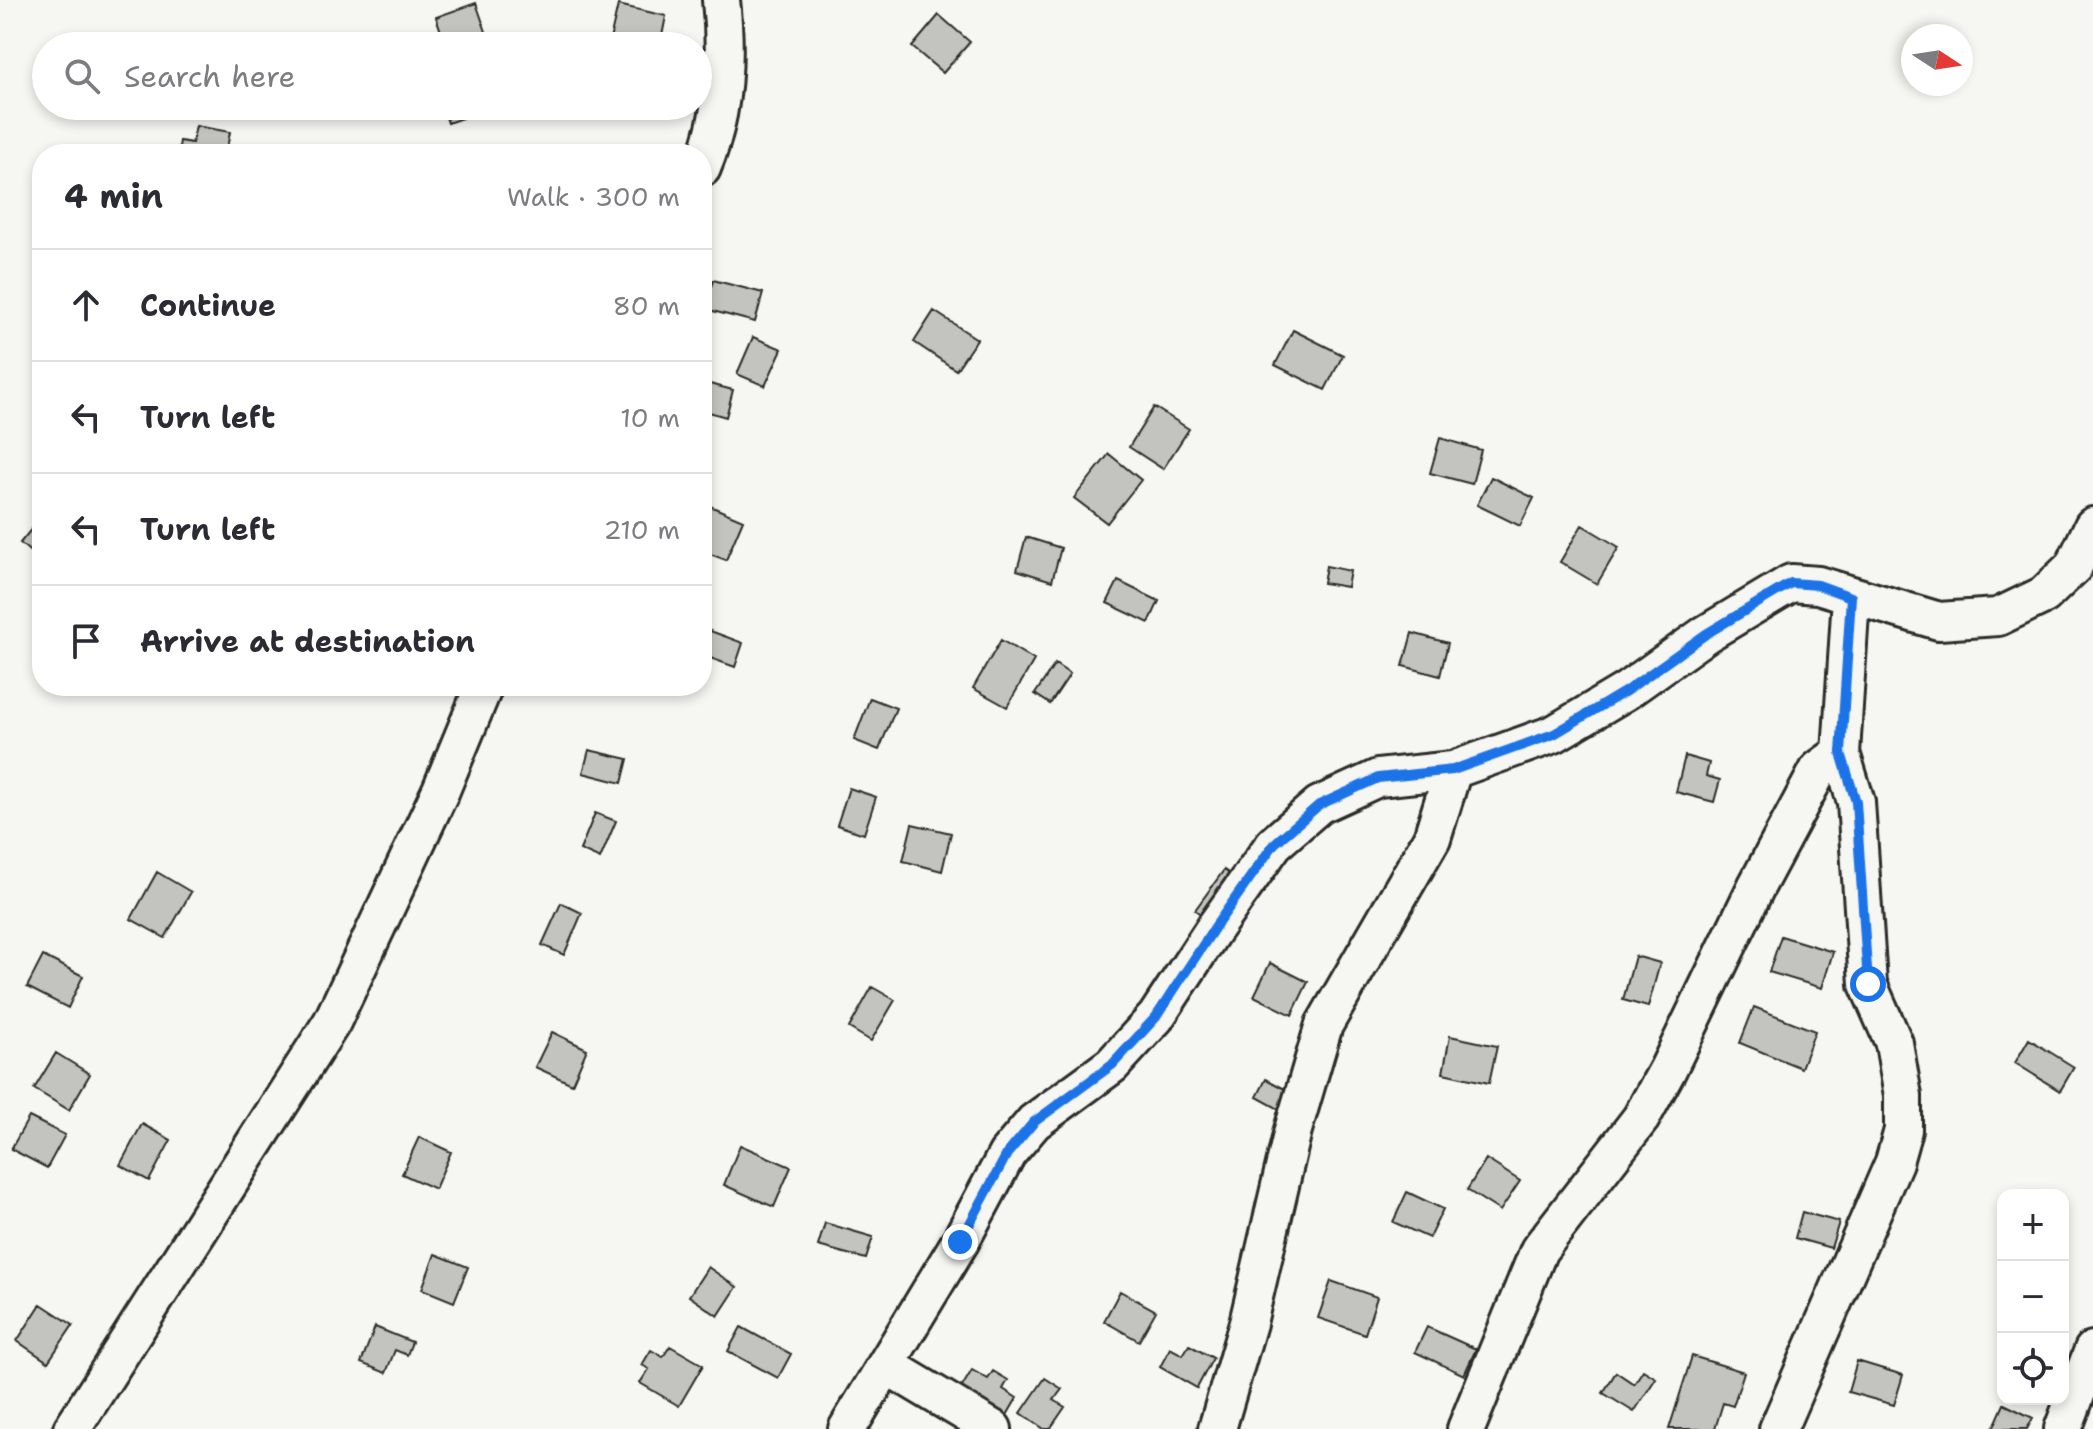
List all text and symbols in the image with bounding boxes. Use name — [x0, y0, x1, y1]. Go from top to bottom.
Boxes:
north arrow — [1901, 24, 1973, 96]
search box — [32, 32, 712, 120]
icon: search — [60, 54, 104, 98]
text: Search here — [124, 56, 295, 97]
text: 4 min — [64, 173, 163, 219]
text: Walk · 300 m — [507, 179, 680, 214]
icon: ahead — [64, 283, 108, 327]
text: Continue — [140, 285, 276, 326]
text: 80 m — [613, 288, 680, 323]
icon: left — [64, 395, 108, 439]
text: Turn left — [140, 397, 275, 438]
text: 10 m — [620, 400, 680, 435]
icon: left — [64, 507, 108, 551]
text: Turn left — [140, 509, 275, 550]
text: 210 m — [603, 512, 680, 547]
icon: arrive — [64, 619, 108, 663]
text: Arrive at destination — [140, 621, 475, 662]
route start — [1850, 966, 1886, 1002]
map controls — [1997, 1189, 2069, 1405]
button: + — [1997, 1189, 2069, 1261]
route end — [942, 1224, 978, 1260]
button: − — [1997, 1261, 2069, 1333]
button: locate — [1997, 1333, 2069, 1405]

